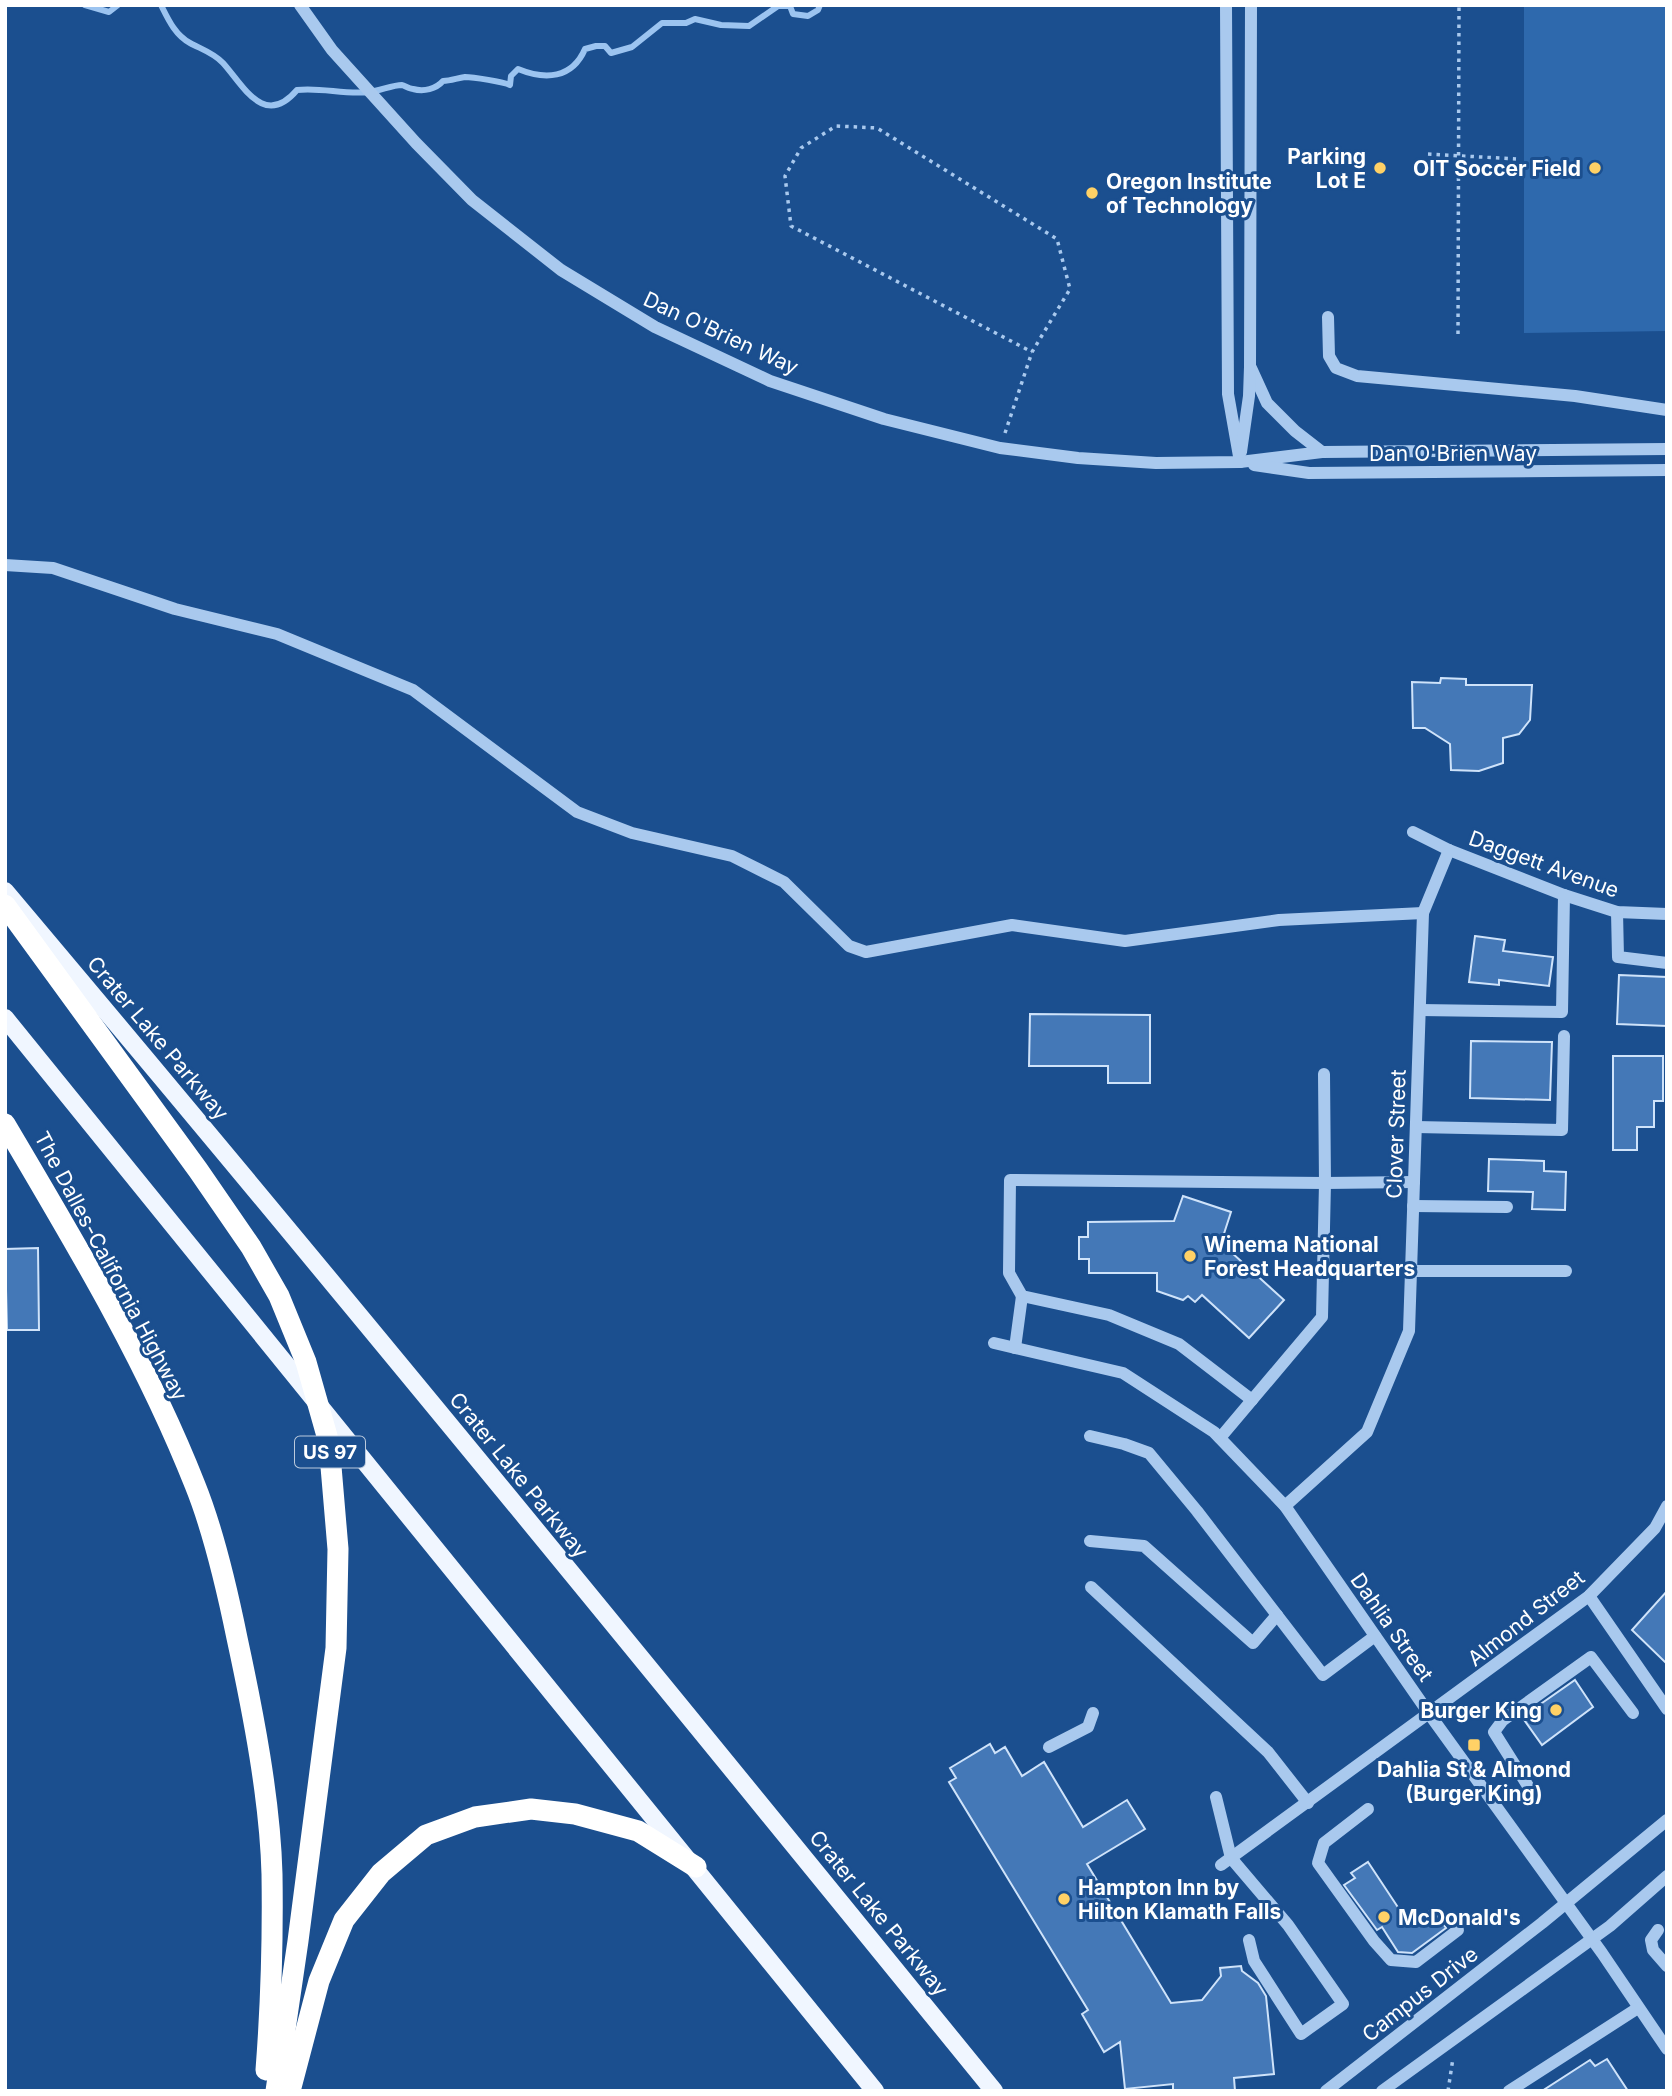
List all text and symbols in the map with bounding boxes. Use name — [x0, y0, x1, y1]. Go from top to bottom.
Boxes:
place label: Parking Lot E — [1287, 144, 1366, 193]
place label: OIT Soccer Field — [1413, 156, 1581, 181]
marker: Parking Lot E — [1372, 160, 1388, 176]
marker: OIT Soccer Field — [1587, 160, 1603, 176]
place label: Oregon Institute of Technology — [1106, 169, 1272, 218]
marker: Oregon Institute of Technology — [1084, 185, 1100, 201]
street label: Dan O'Brien Way — [640, 286, 803, 380]
street label: Dan O'Brien Way — [1369, 441, 1537, 466]
street label: Daggett Avenue — [1466, 825, 1622, 903]
street label: Crater Lake Parkway — [82, 951, 234, 1125]
street label: Clover Street — [1381, 1069, 1411, 1199]
street label: The Dalles-California Highway — [29, 1127, 193, 1405]
place label: Winema National Forest Headquarters — [1204, 1232, 1415, 1281]
marker: Winema National Forest Headquarters — [1182, 1248, 1198, 1264]
street label: Crater Lake Parkway — [444, 1387, 594, 1563]
road number: US 97 — [295, 1436, 365, 1468]
street label: Almond Street — [1463, 1565, 1589, 1671]
street label: Dahlia Street — [1345, 1568, 1439, 1686]
place label: Burger King — [1420, 1698, 1542, 1723]
marker: Burger King — [1548, 1702, 1564, 1718]
marker: Dahlia St & Almond (Burger King) — [1466, 1737, 1482, 1753]
place label: Dahlia St & Almond (Burger King) — [1377, 1757, 1571, 1806]
street label: Crater Lake Parkway — [804, 1825, 954, 2001]
place label: Hampton Inn by Hilton Klamath Falls — [1078, 1875, 1281, 1924]
marker: Hampton Inn by Hilton Klamath Falls — [1056, 1891, 1072, 1907]
place label: McDonald's — [1398, 1905, 1521, 1930]
marker: McDonald's — [1376, 1909, 1392, 1925]
street label: Campus Drive — [1357, 1941, 1483, 2047]

